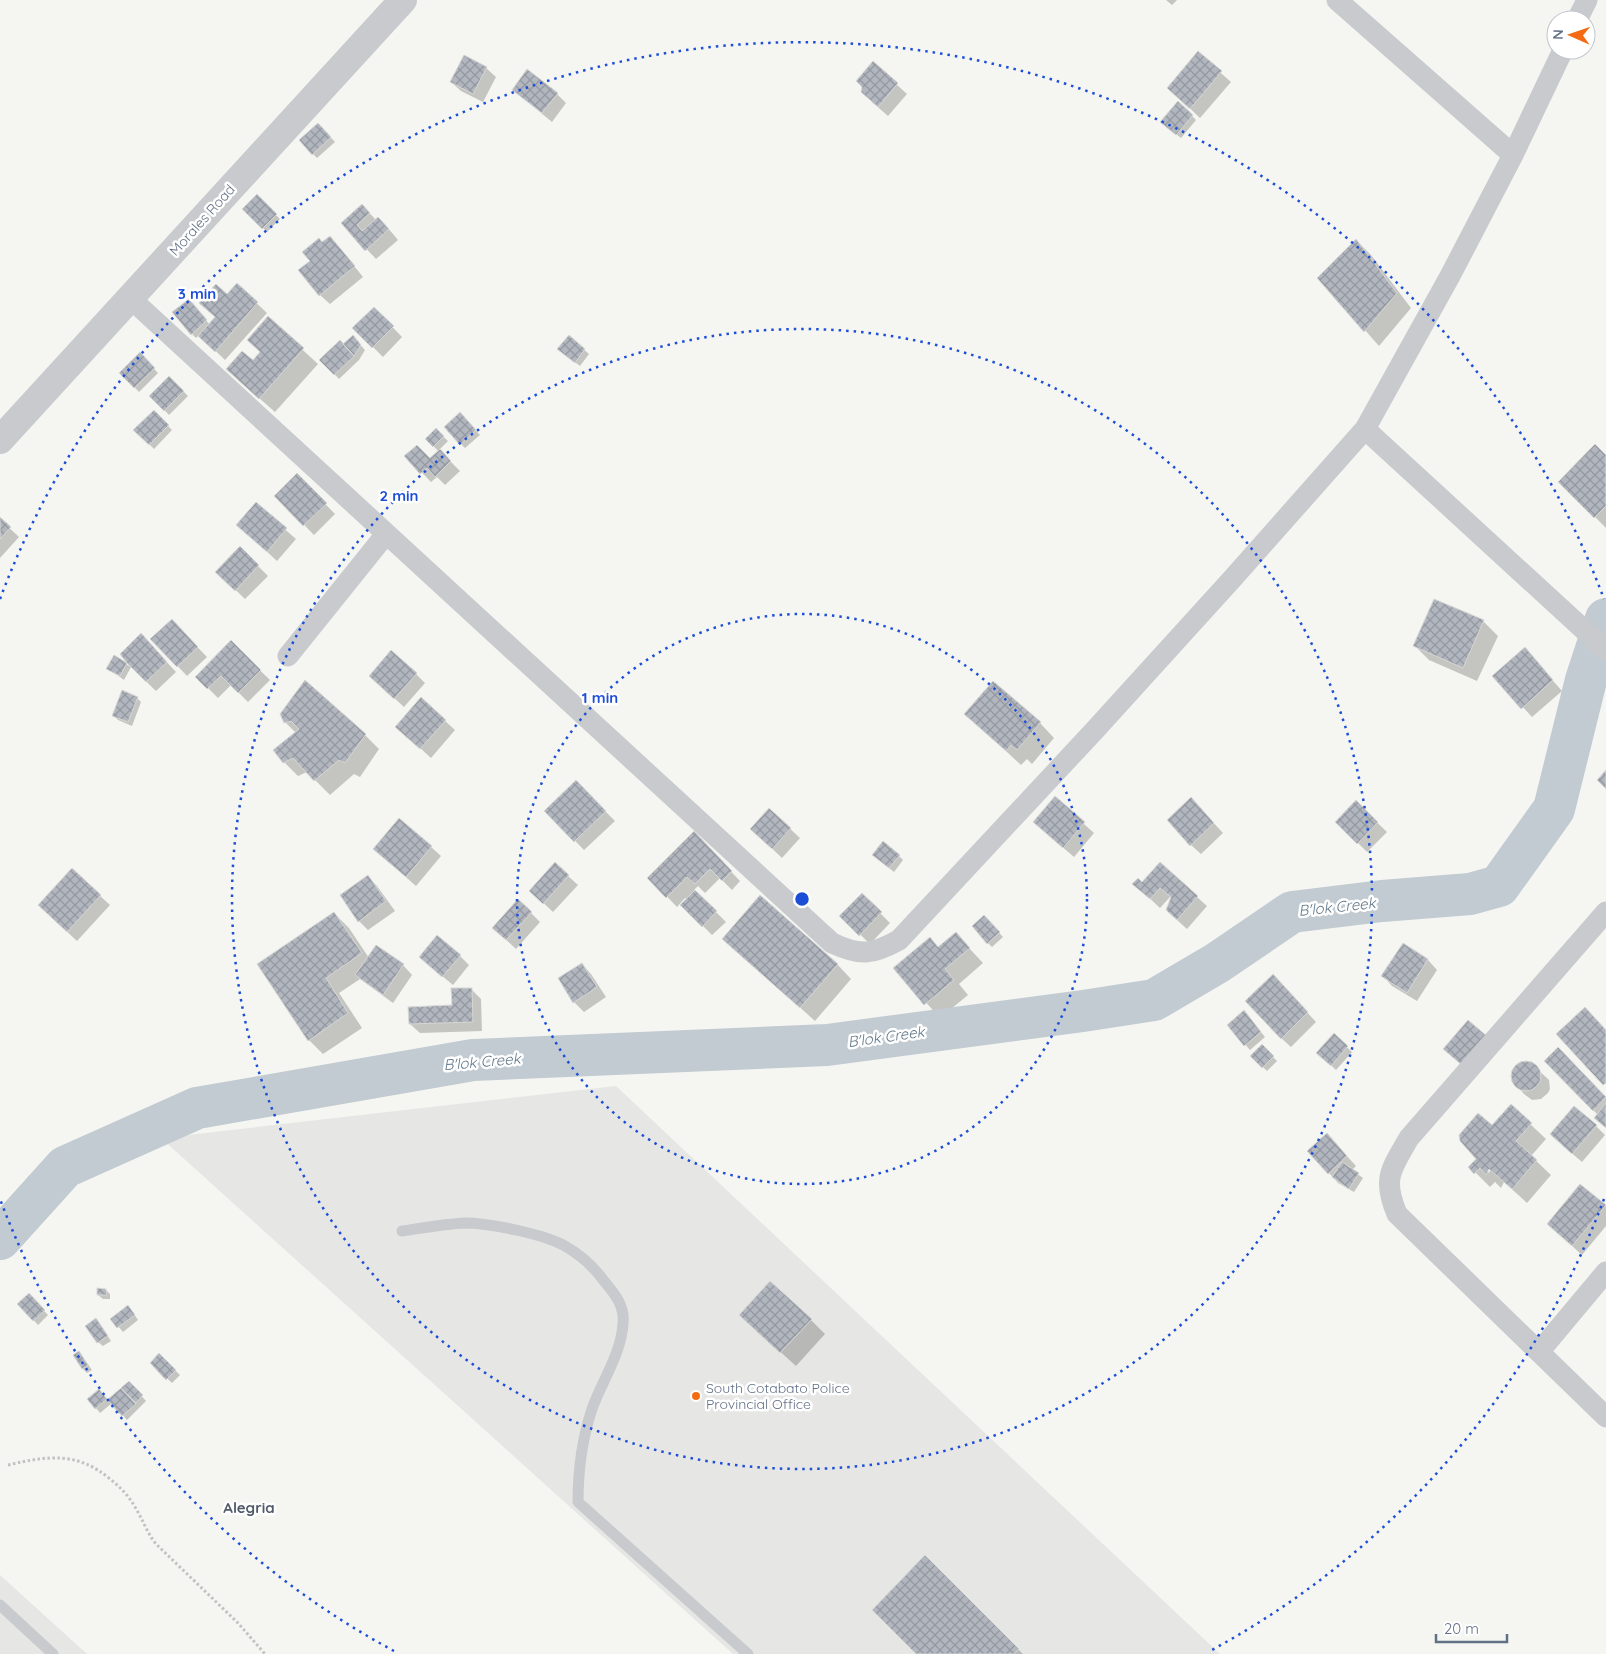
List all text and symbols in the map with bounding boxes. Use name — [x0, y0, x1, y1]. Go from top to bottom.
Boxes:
north arrow — [1546, 10, 1596, 60]
text: N — [1549, 29, 1567, 40]
street label: Morales Road — [165, 181, 239, 259]
text: 3 min — [178, 284, 216, 303]
text: 2 min — [379, 486, 419, 505]
text: 1 min — [582, 688, 618, 707]
centre of rings — [793, 890, 811, 908]
water label: B'lok Creek — [1297, 893, 1378, 920]
water label: B'lok Creek — [846, 1021, 928, 1051]
water label: B'lok Creek — [443, 1048, 523, 1074]
place label: South Cotabato Police Provincial Office — [706, 1379, 850, 1413]
marker: South Cotabato Police Provincial Office — [690, 1390, 702, 1402]
district label: Alegria — [223, 1498, 275, 1517]
scale bar — [1436, 1612, 1507, 1644]
text: 20 m — [1444, 1619, 1479, 1638]

